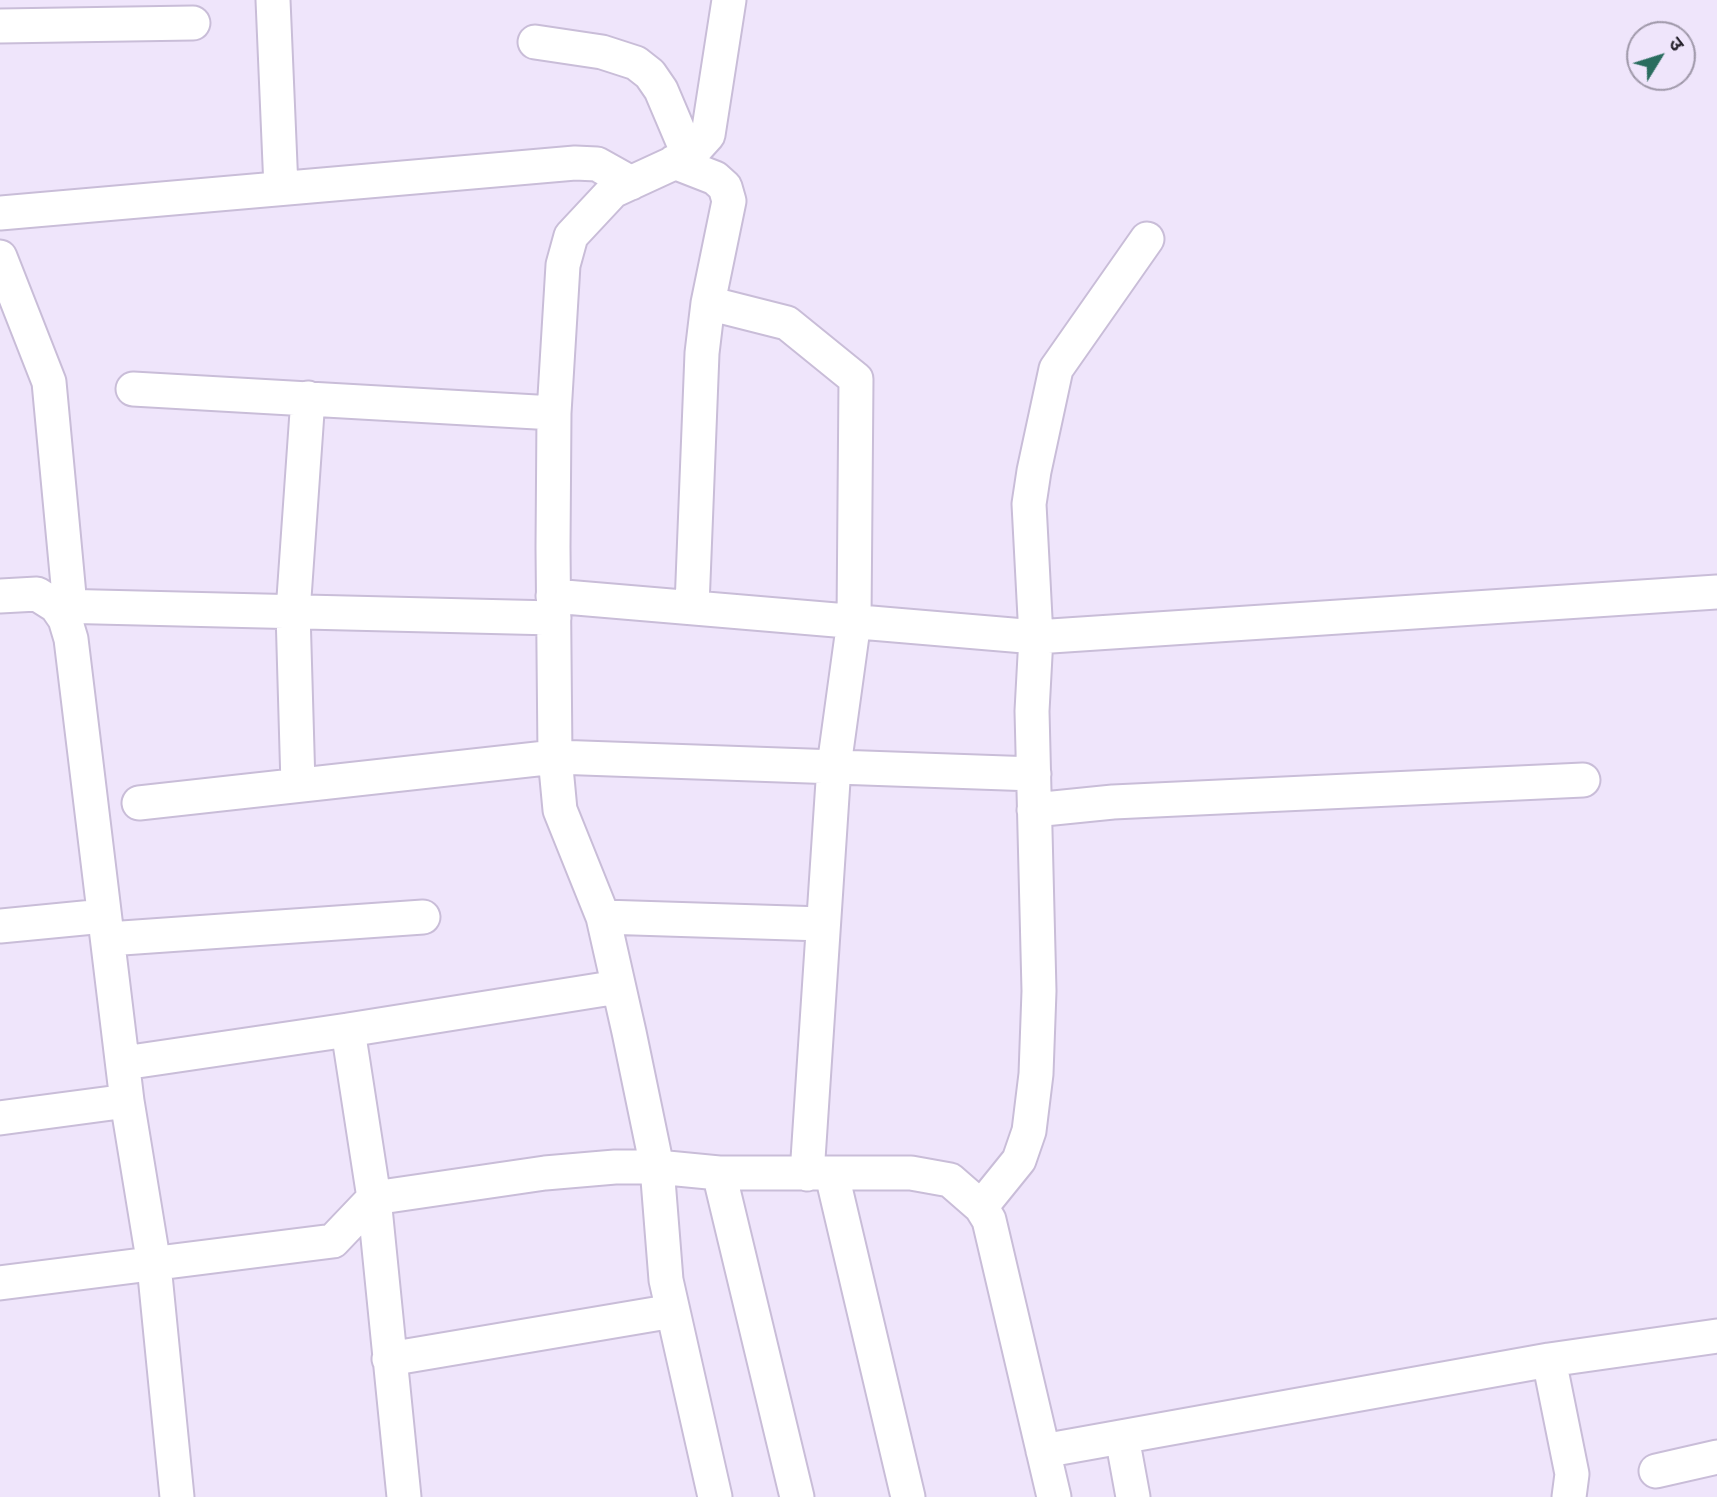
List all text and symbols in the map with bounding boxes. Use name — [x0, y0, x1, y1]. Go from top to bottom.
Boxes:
north arrow — [1626, 21, 1696, 91]
text: उ — [1665, 33, 1688, 55]

